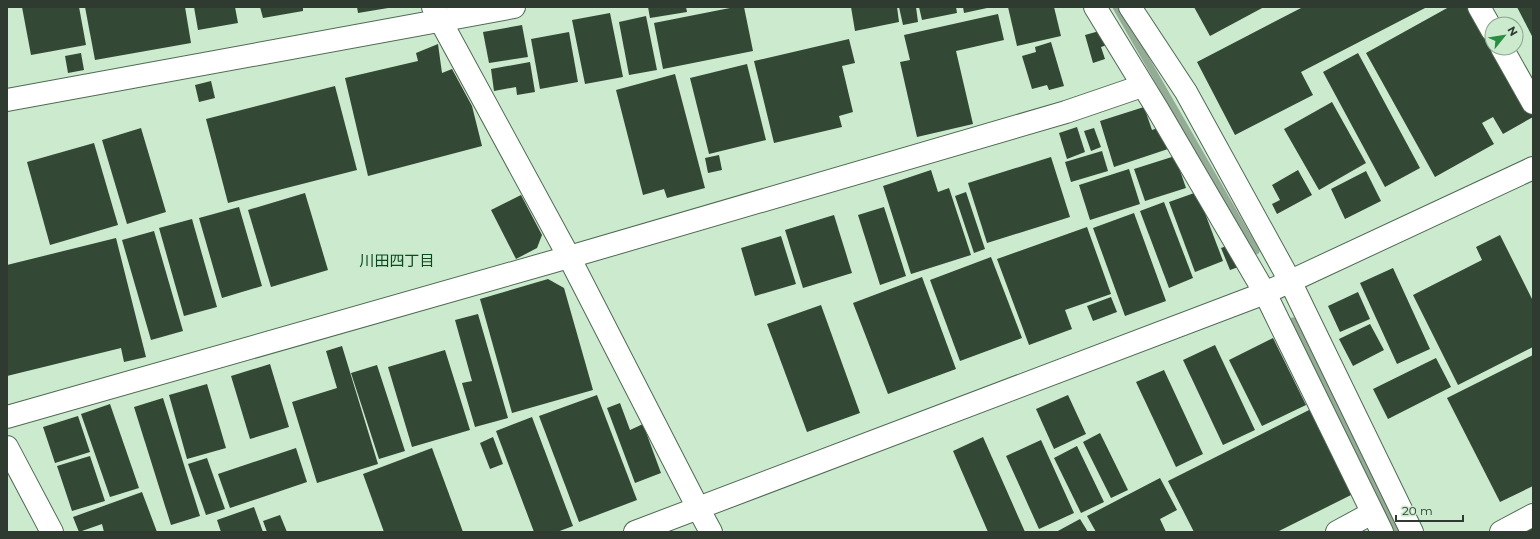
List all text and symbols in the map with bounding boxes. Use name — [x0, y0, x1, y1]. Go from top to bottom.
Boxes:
north arrow — [1484, 16, 1524, 56]
text: N — [1504, 24, 1521, 38]
district label: 川田四丁目 — [359, 251, 435, 270]
scale bar — [1396, 497, 1463, 523]
text: 20 m — [1402, 503, 1433, 518]

